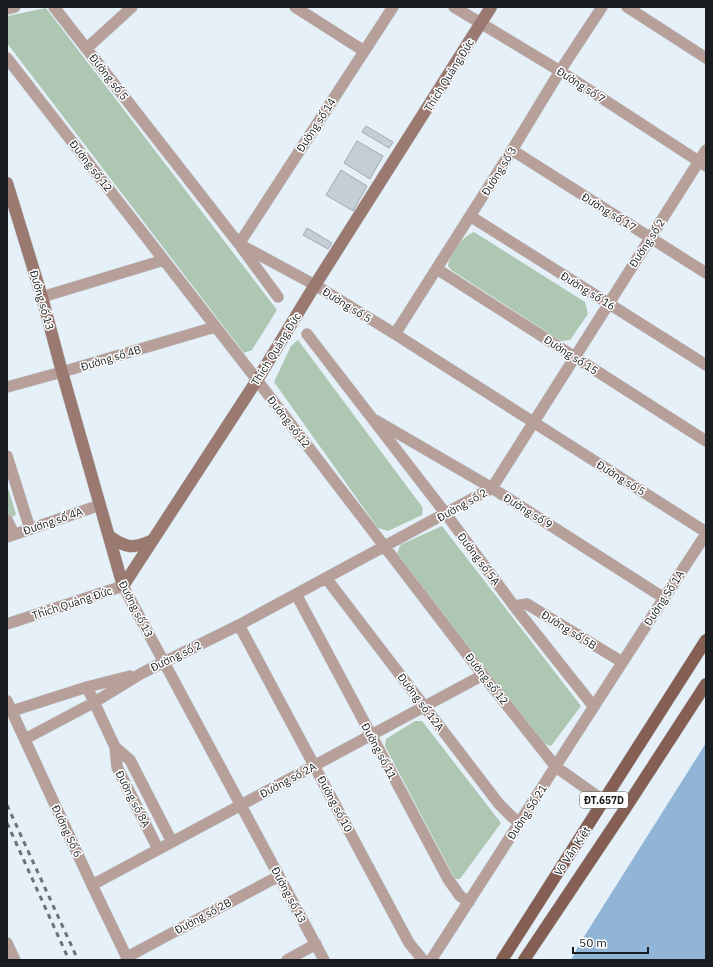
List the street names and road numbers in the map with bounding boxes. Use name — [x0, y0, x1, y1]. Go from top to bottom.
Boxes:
street label: Thích Quảng Đức — [421, 36, 477, 114]
street label: Đường số 5 — [86, 51, 132, 103]
street label: Đường số 7 — [554, 64, 608, 106]
street label: Đường số 14 — [293, 95, 339, 155]
street label: Đường số 12 — [66, 137, 116, 195]
street label: Đường số 3 — [478, 144, 520, 198]
street label: Đường số 17 — [579, 190, 639, 234]
street label: Đường số 2 — [626, 216, 668, 270]
street label: Đường số 13 — [27, 268, 57, 332]
street label: Đường số 16 — [558, 269, 618, 313]
street label: Đường số 5 — [320, 284, 374, 326]
street label: Thích Quảng Đức — [248, 310, 304, 388]
street label: Đường số 15 — [541, 332, 601, 378]
street label: Đường số 4B — [79, 342, 143, 374]
street label: Đường số 12 — [264, 393, 314, 451]
street label: Đường số 5 — [594, 457, 648, 499]
street label: Đường số 2 — [434, 485, 490, 525]
street label: Đường số 9 — [501, 490, 555, 532]
street label: Đường số 4A — [21, 504, 85, 538]
street label: Đường số 5A — [455, 530, 503, 588]
street label: Đường Số 1A — [641, 568, 687, 628]
street label: Đường số 13 — [116, 578, 156, 640]
street label: Thích Quảng Đức — [30, 583, 114, 623]
street label: Đường số 5B — [539, 608, 599, 652]
street label: Đường số 2 — [148, 638, 204, 674]
street label: Đường số 12 — [462, 650, 512, 708]
street label: Đường số 12A — [395, 670, 447, 734]
street label: Đường số 11 — [358, 720, 400, 782]
street label: Đường số 2A — [257, 759, 319, 801]
street label: Đường số 8A — [113, 768, 153, 830]
street label: Đường số 10 — [314, 773, 356, 835]
street label: Đường Số 21 — [504, 782, 550, 842]
road number: ĐT.657D — [580, 792, 628, 808]
street label: Đường Số 6 — [49, 803, 85, 859]
street label: Võ Văn Kiệt — [551, 824, 593, 878]
street label: Đường số 13 — [268, 864, 310, 926]
street label: Đường số 2B — [172, 895, 234, 937]

